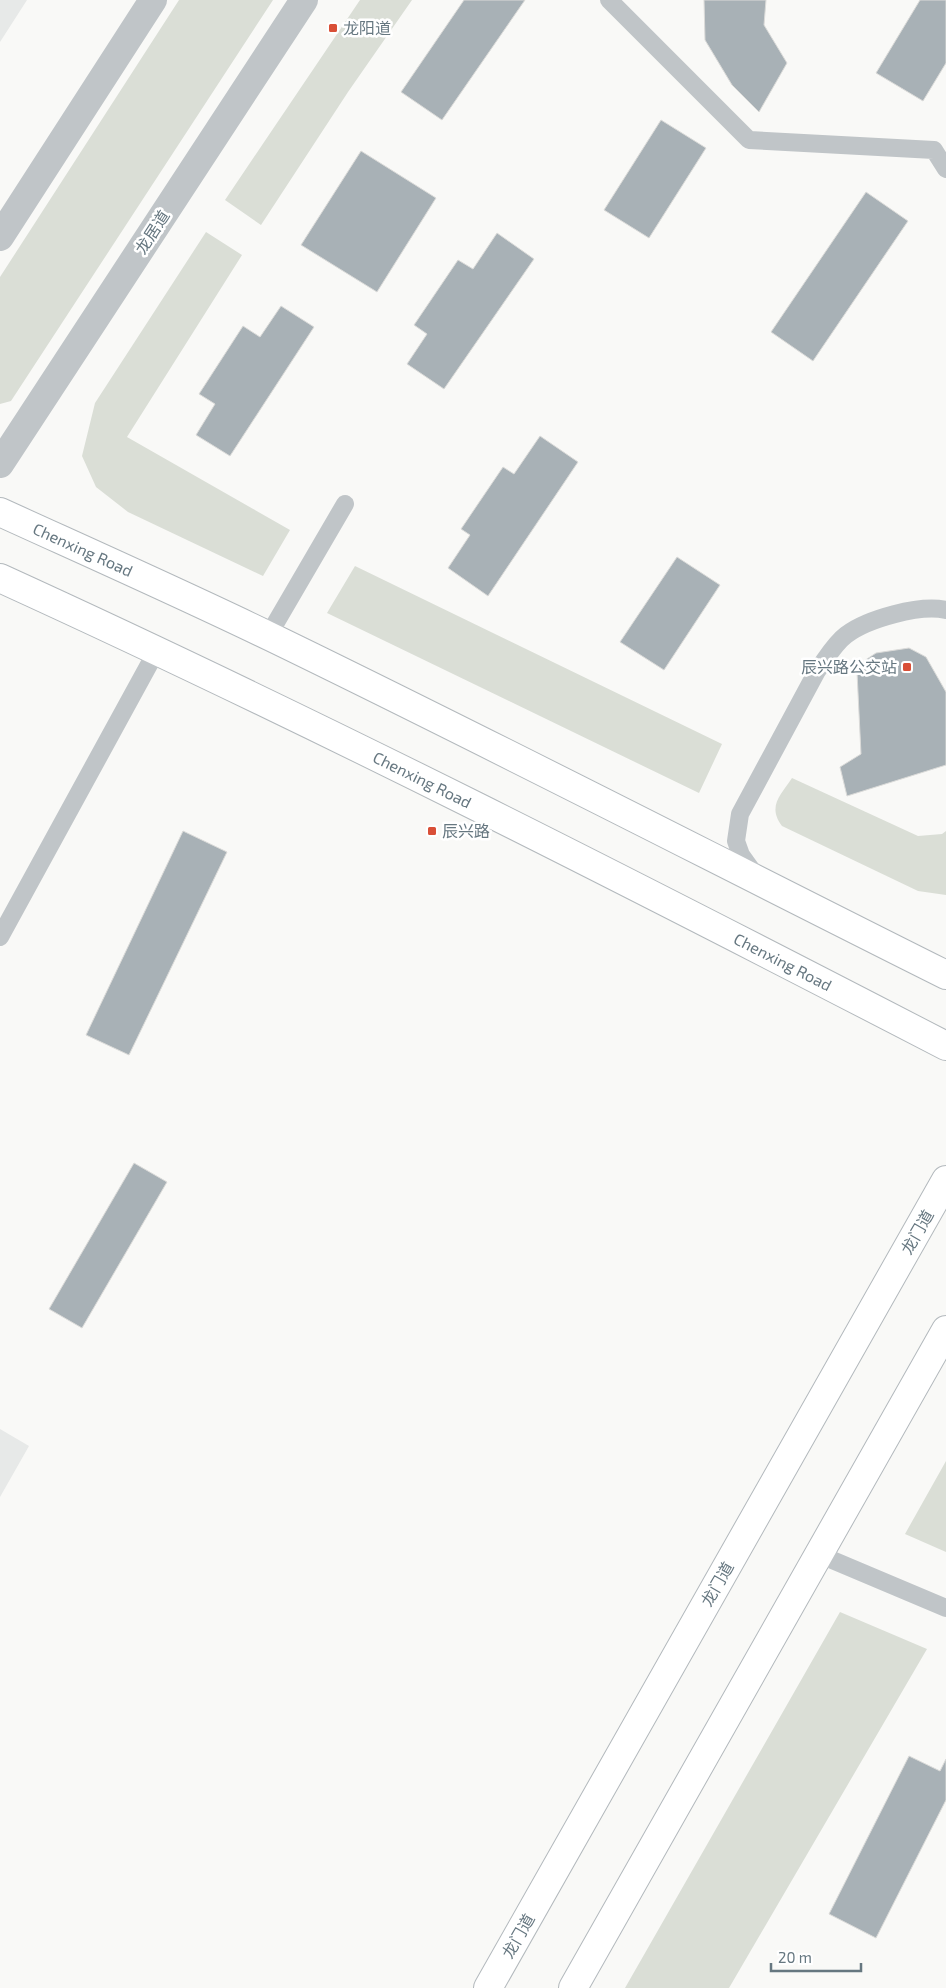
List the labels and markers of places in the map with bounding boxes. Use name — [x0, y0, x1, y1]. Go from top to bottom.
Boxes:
place label: 龙阳道 — [343, 18, 391, 37]
marker: 龙阳道 — [327, 22, 339, 34]
place label: 辰兴路公交站 — [801, 657, 897, 676]
marker: 辰兴路公交站 — [901, 661, 913, 673]
place label: 辰兴路 — [442, 821, 490, 840]
marker: 辰兴路 — [426, 825, 438, 837]

